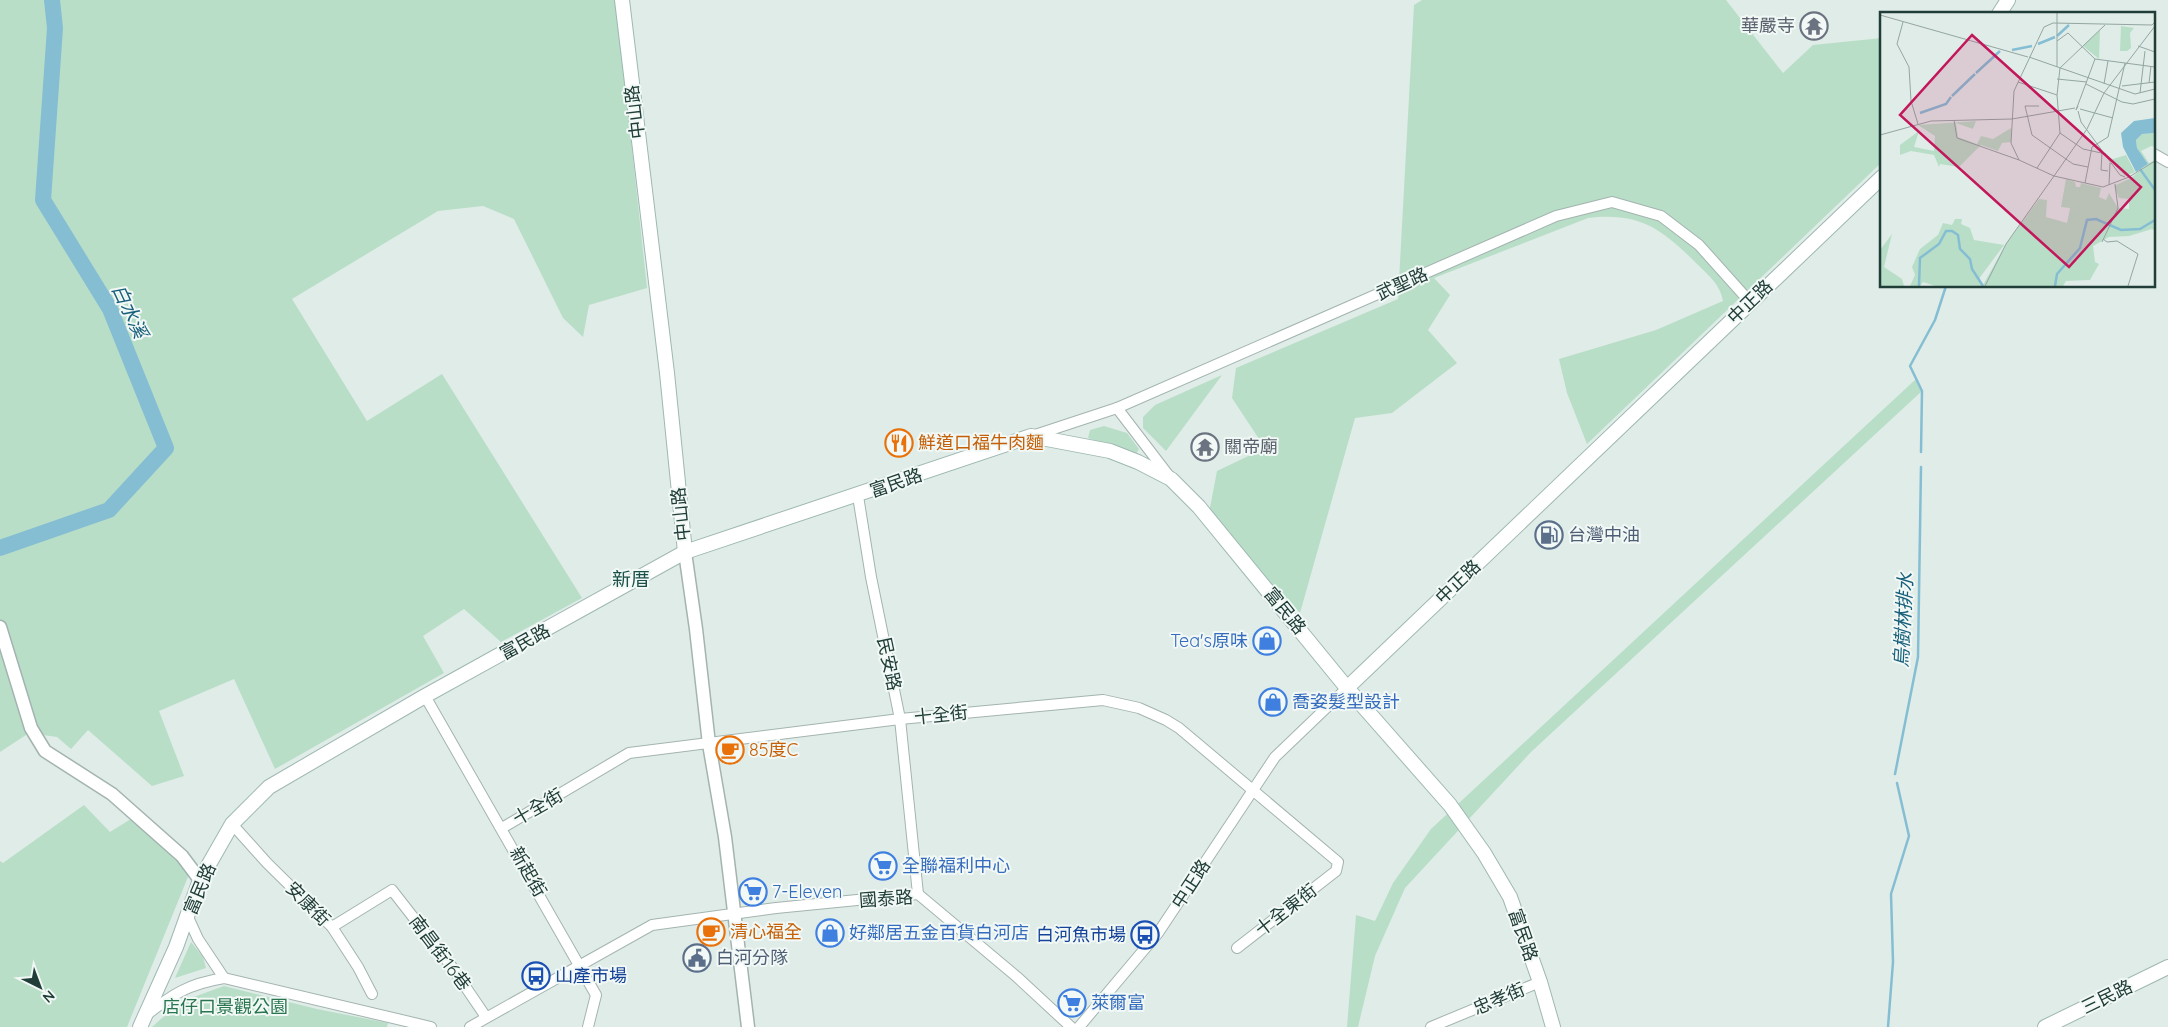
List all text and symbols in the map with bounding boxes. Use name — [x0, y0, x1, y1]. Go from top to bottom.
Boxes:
temple icon: 華嚴寺 — [1799, 11, 1829, 41]
inset map — [1880, 12, 2156, 288]
place label: 華嚴寺 — [1741, 14, 1795, 37]
street label: 中山路 — [620, 84, 649, 140]
street label: 武聖路 — [1372, 262, 1431, 305]
street label: 中正路 — [1722, 275, 1777, 329]
water label: 白水溪 — [107, 280, 154, 345]
restaurant icon: 鮮道口福牛肉麵 — [884, 428, 914, 458]
place label: 鮮道口福牛肉麵 — [918, 431, 1044, 454]
temple icon: 關帝廟 — [1190, 432, 1220, 462]
place label: 關帝廟 — [1224, 435, 1278, 458]
street label: 富民路 — [867, 463, 925, 502]
street label: 中山路 — [666, 486, 695, 542]
fuel station icon: 台灣中油 — [1534, 520, 1564, 550]
place label: 台灣中油 — [1568, 523, 1640, 546]
street label: 中正路 — [1430, 555, 1485, 609]
district label: 新厝 — [612, 567, 650, 591]
water label: 烏樹林排水 — [1889, 571, 1918, 668]
street label: 富民路 — [1259, 582, 1311, 639]
street label: 富民路 — [496, 618, 554, 665]
shop icon: Tea's原味 — [1252, 626, 1282, 656]
place label: Tea's原味 — [1170, 629, 1248, 652]
street label: 民安路 — [873, 635, 906, 693]
shop icon: 喬姿髮型設計 — [1258, 687, 1288, 717]
place label: 喬姿髮型設計 — [1292, 690, 1400, 713]
street label: 十全街 — [913, 700, 969, 729]
cafe icon: 85度C — [715, 735, 745, 765]
place label: 85度C — [749, 738, 799, 761]
street label: 十全街 — [509, 783, 567, 830]
street label: 新起街 — [505, 843, 552, 901]
supermarket icon: 全聯福利中心 — [868, 851, 898, 881]
place label: 全聯福利中心 — [902, 854, 1010, 877]
street label: 中正路 — [1166, 855, 1215, 913]
street label: 富民路 — [178, 859, 221, 918]
street label: 安康街 — [281, 876, 336, 931]
supermarket icon: 7-Eleven — [738, 877, 768, 907]
street label: 十全東街 — [1250, 878, 1321, 941]
place label: 7-Eleven — [772, 880, 843, 903]
street label: 國泰路 — [858, 885, 914, 912]
street label: 富民路 — [1504, 906, 1543, 964]
street label: 南昌街16巷 — [405, 911, 476, 995]
cafe icon: 清心福全 — [696, 917, 726, 947]
shop icon: 好鄰居五金百貨白河店 — [815, 918, 845, 948]
place label: 清心福全 — [730, 920, 802, 943]
bus stop icon: 白河魚市場 — [1130, 920, 1160, 950]
place label: 好鄰居五金百貨白河店 — [849, 921, 1029, 944]
place label: 白河魚市場 — [1036, 923, 1126, 946]
public building icon: 白河分隊 — [682, 943, 712, 973]
place label: 白河分隊 — [716, 946, 788, 969]
bus stop icon: 山產市場 — [521, 961, 551, 991]
north arrow — [15, 962, 65, 1012]
place label: 山產市場 — [555, 964, 627, 987]
street label: 三民路 — [2077, 974, 2136, 1019]
street label: 忠孝街 — [1469, 977, 1528, 1020]
text: N — [39, 987, 59, 1007]
supermarket icon: 萊爾富 — [1057, 988, 1087, 1018]
place label: 萊爾富 — [1091, 991, 1145, 1014]
park label: 店仔口景觀公園 — [162, 995, 288, 1018]

